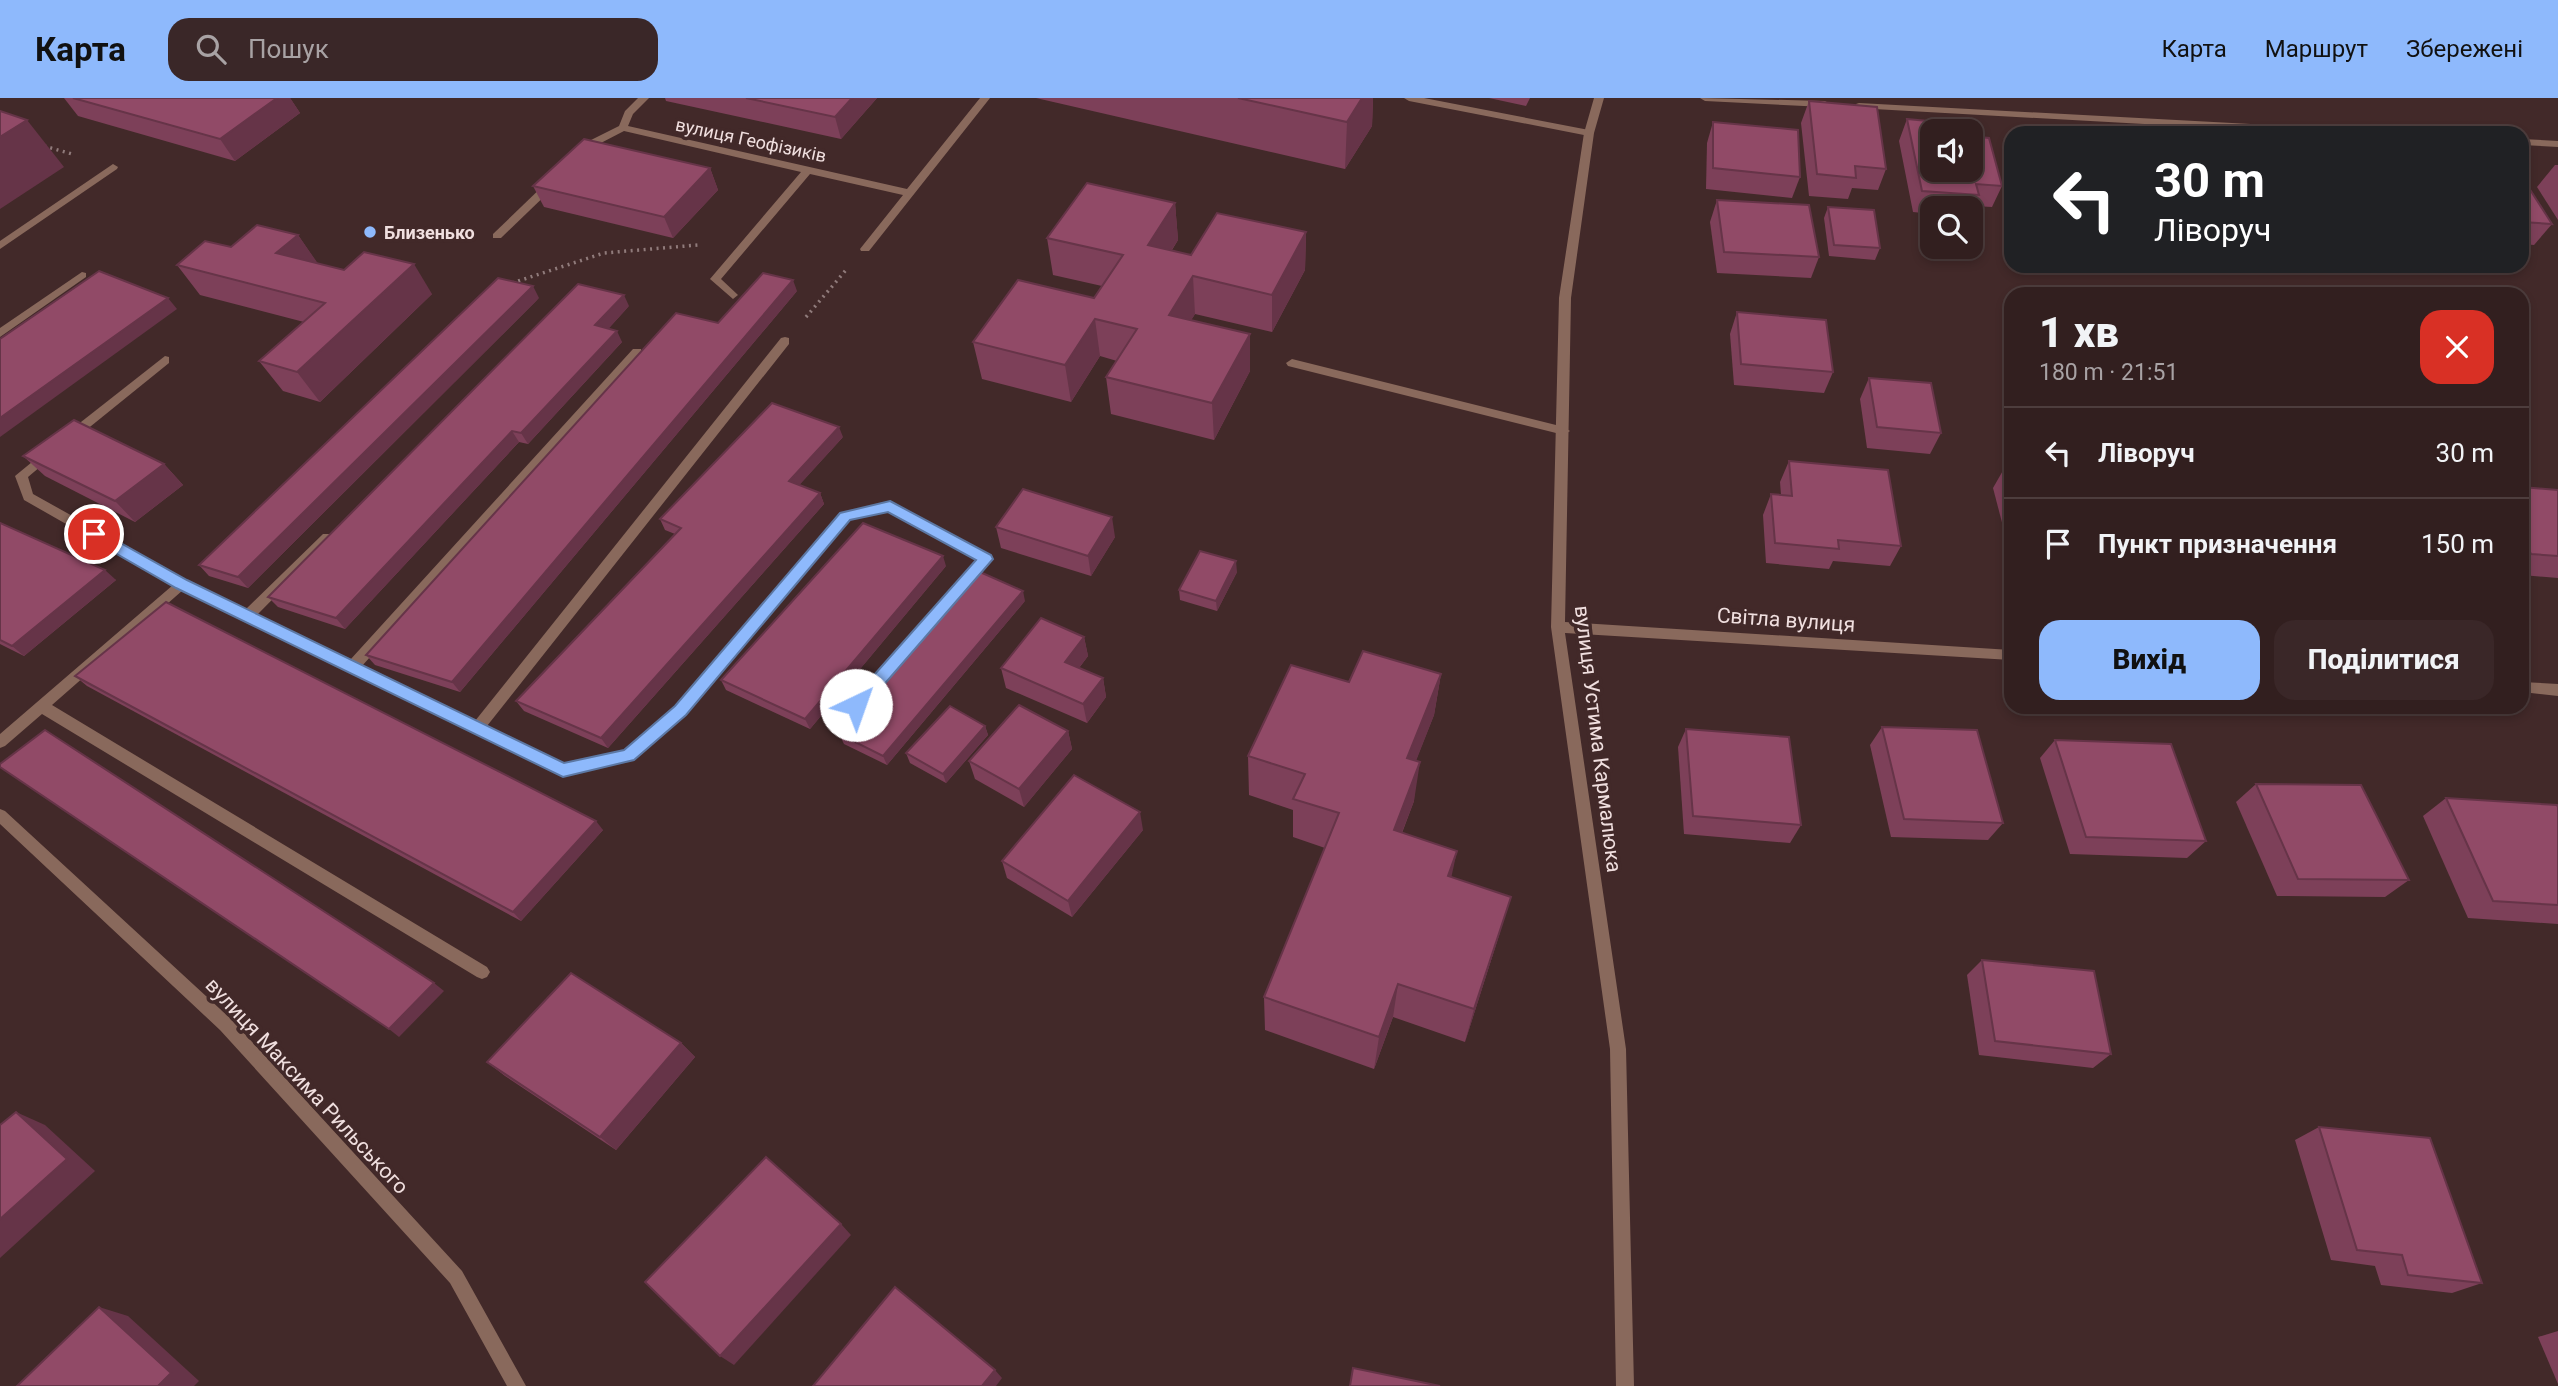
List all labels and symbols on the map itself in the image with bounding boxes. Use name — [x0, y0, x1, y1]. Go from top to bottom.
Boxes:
street label: вулиця Геофізиків — [674, 114, 828, 166]
place label: Близенько — [384, 222, 475, 243]
marker: Близенько — [362, 224, 378, 240]
pin — [64, 504, 124, 564]
street label: Світла вулиця — [1716, 603, 1856, 637]
street label: вулиця Устима Кармалюка — [1570, 604, 1626, 874]
position arrow — [819, 668, 893, 742]
street label: вулиця Максима Рильського — [201, 973, 413, 1199]

